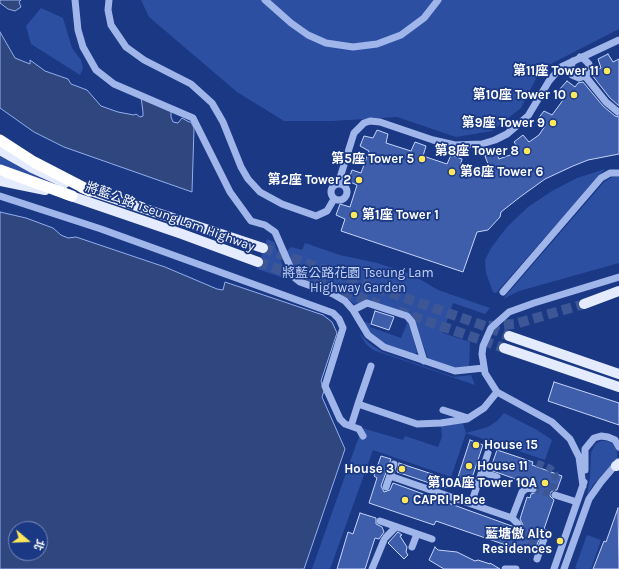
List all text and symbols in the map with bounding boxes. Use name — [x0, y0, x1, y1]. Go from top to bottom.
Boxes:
place label: 第11座 Tower 11 — [513, 63, 599, 79]
marker: 第11座 Tower 11 — [602, 66, 612, 76]
place label: 第10座 Tower 10 — [473, 87, 566, 103]
marker: 第10座 Tower 10 — [569, 90, 579, 100]
place label: 第9座 Tower 9 — [462, 115, 545, 131]
marker: 第9座 Tower 9 — [548, 118, 558, 128]
place label: 第8座 Tower 8 — [435, 143, 519, 159]
marker: 第8座 Tower 8 — [522, 146, 532, 156]
place label: 第5座 Tower 5 — [331, 151, 414, 167]
marker: 第5座 Tower 5 — [417, 154, 427, 164]
place label: 第6座 Tower 6 — [460, 164, 543, 180]
marker: 第6座 Tower 6 — [447, 167, 457, 177]
place label: 第2座 Tower 2 — [268, 172, 351, 188]
marker: 第2座 Tower 2 — [354, 175, 364, 185]
street label: 將藍公路 Tseung Lam Highway — [83, 179, 257, 255]
place label: 第1座 Tower 1 — [362, 207, 439, 223]
marker: 第1座 Tower 1 — [349, 210, 359, 220]
park label: 將藍公路花園 Tseung Lam Highway Garden — [282, 265, 434, 296]
place label: House 15 — [484, 437, 538, 453]
marker: House 15 — [471, 440, 481, 450]
place label: House 11 — [477, 458, 528, 474]
place label: House 3 — [344, 461, 394, 477]
marker: House 11 — [464, 461, 474, 471]
marker: House 3 — [397, 464, 407, 474]
place label: 第10A座 Tower 10A — [428, 475, 537, 491]
marker: 第10A座 Tower 10A — [540, 478, 550, 488]
place label: CAPRI Place — [413, 492, 485, 508]
marker: CAPRI Place — [400, 495, 410, 505]
north arrow — [8, 521, 48, 561]
place label: 藍塘傲 Alto Residences — [482, 526, 552, 557]
marker: 藍塘傲 Alto Residences — [555, 536, 565, 546]
text: 北 — [31, 537, 47, 552]

